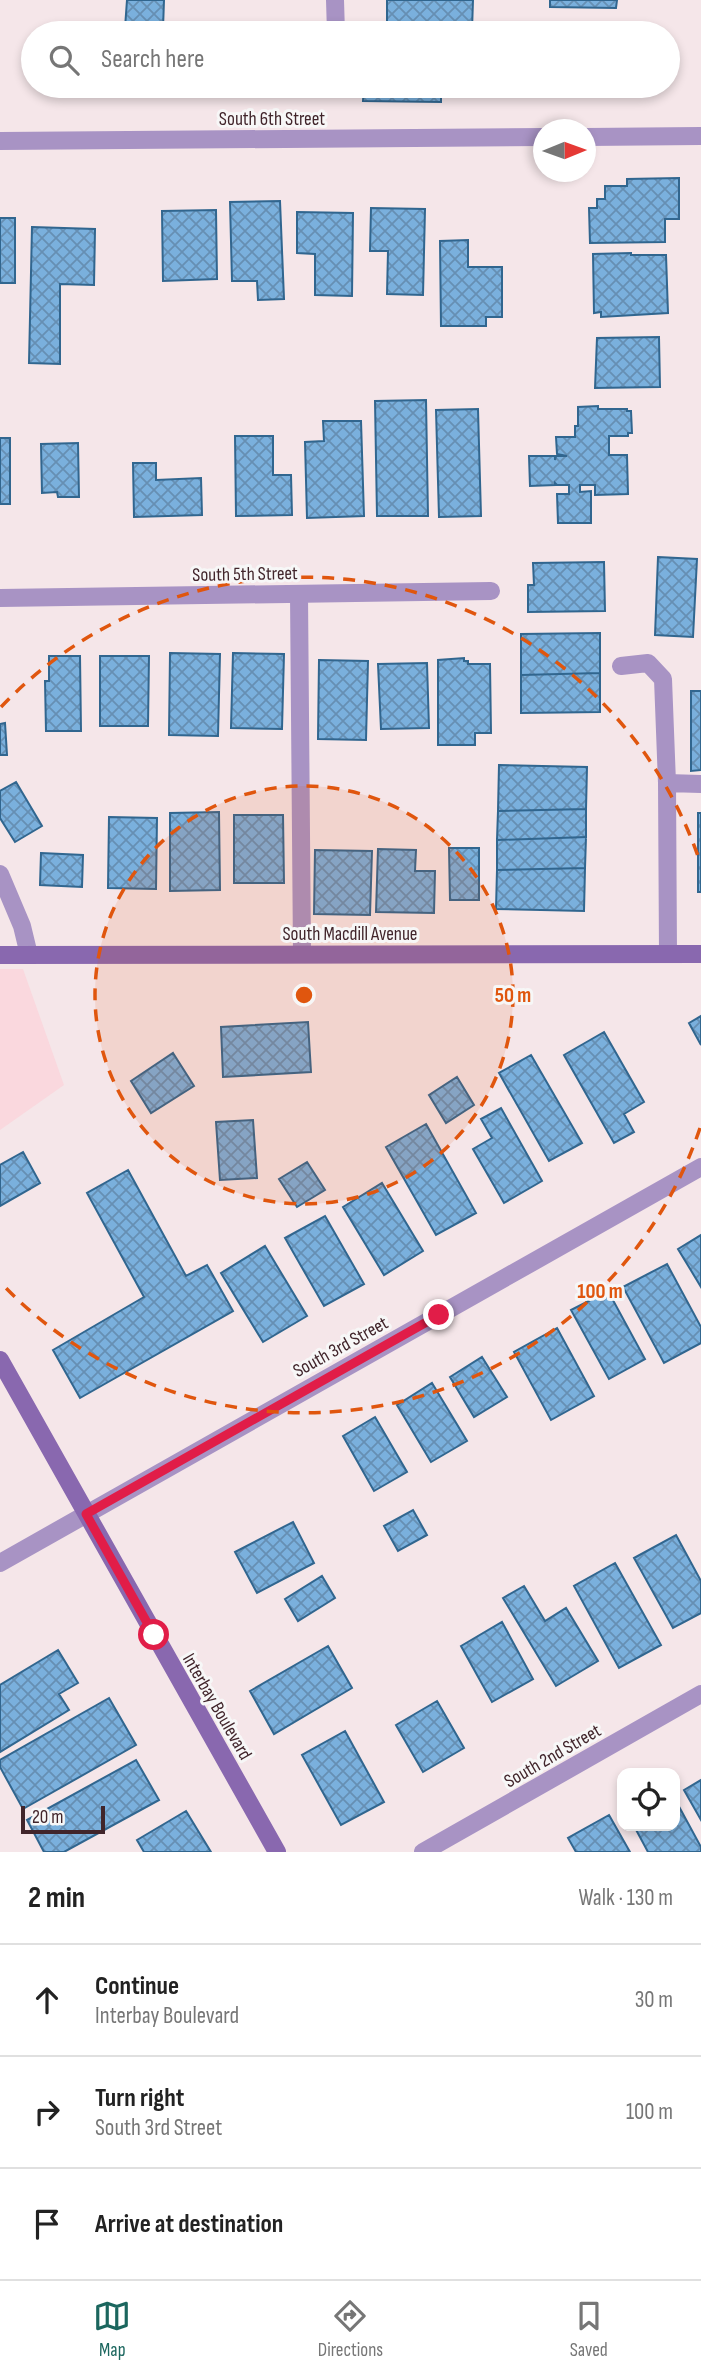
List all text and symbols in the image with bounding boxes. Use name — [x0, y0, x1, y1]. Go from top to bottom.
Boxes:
search box — [21, 21, 680, 98]
icon: search — [45, 41, 83, 79]
text: Search here — [101, 44, 204, 75]
street label: South 6th Street — [219, 108, 325, 131]
north arrow — [533, 119, 596, 182]
street label: South 5th Street — [192, 562, 298, 587]
street label: South Macdill Avenue — [282, 923, 418, 946]
centre of rings — [292, 983, 316, 1007]
text: 50 m — [495, 983, 531, 1008]
text: 100 m — [577, 1279, 623, 1304]
route end — [423, 1299, 454, 1330]
street label: South 3rd Street — [289, 1312, 392, 1383]
route start — [138, 1619, 169, 1650]
street label: Interbay Boulevard — [177, 1649, 256, 1764]
street label: South 2nd Street — [500, 1719, 605, 1793]
map controls — [617, 1768, 680, 1831]
button: locate — [617, 1768, 680, 1831]
scale bar — [21, 1803, 105, 1835]
text: 20 m — [32, 1806, 64, 1829]
text: 2 min — [28, 1880, 85, 1916]
text: Walk · 130 m — [578, 1884, 673, 1912]
text: Continue — [95, 1971, 179, 2002]
icon: ahead — [28, 1981, 66, 2019]
text: 30 m — [635, 1986, 673, 2014]
text: Interbay Boulevard — [95, 2002, 239, 2030]
text: Turn right — [95, 2083, 184, 2114]
icon: right — [28, 2093, 66, 2131]
text: 100 m — [626, 2098, 673, 2126]
text: South 3rd Street — [95, 2114, 222, 2142]
icon: arrive — [28, 2205, 66, 2243]
text: Arrive at destination — [95, 2209, 283, 2240]
tab: Map — [93, 2297, 131, 2362]
tab: Directions — [318, 2297, 383, 2362]
tab: Saved — [570, 2297, 608, 2362]

